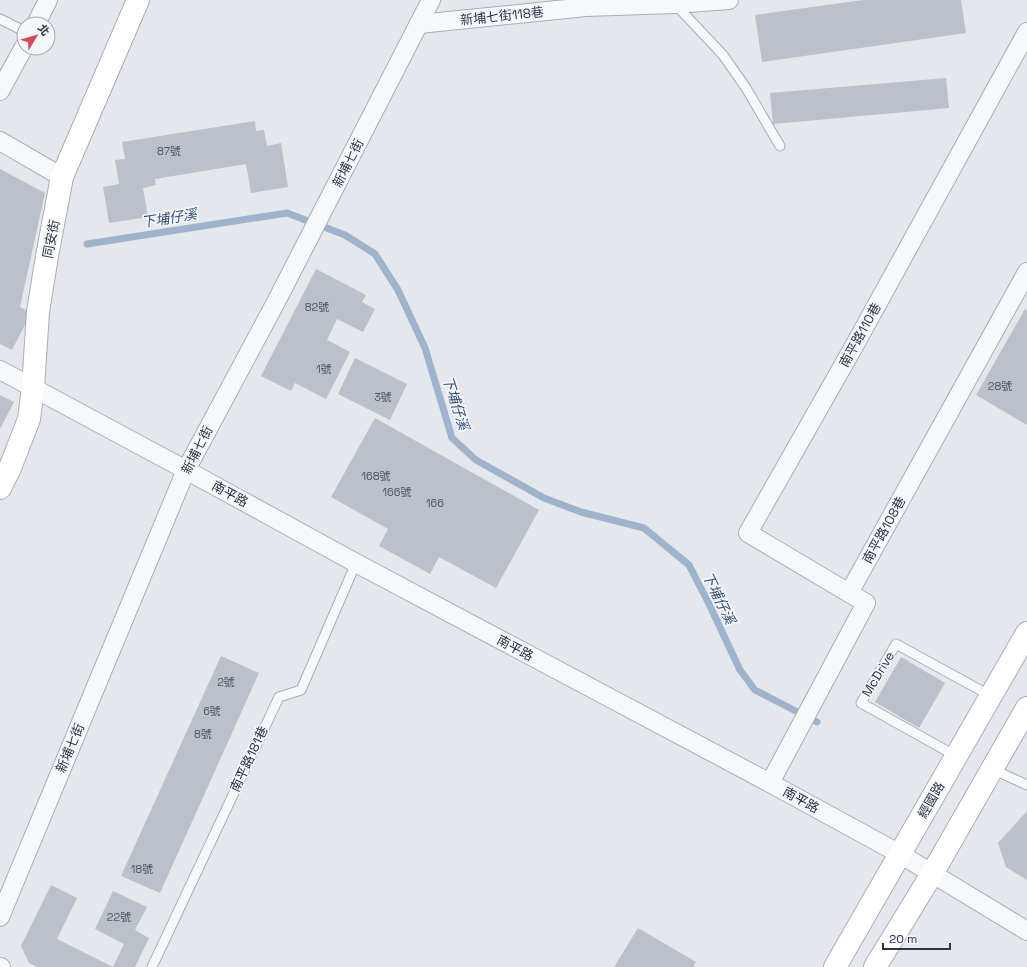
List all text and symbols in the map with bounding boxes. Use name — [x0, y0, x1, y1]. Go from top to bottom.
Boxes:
street label: 新埔七街118巷 — [459, 3, 545, 29]
north arrow — [16, 16, 56, 56]
text: 北 — [35, 21, 53, 38]
street label: 新埔七街 — [329, 136, 367, 190]
house number: 87號 — [157, 144, 181, 158]
water label: 下埔仔溪 — [140, 204, 200, 231]
street label: 同安街 — [39, 218, 63, 260]
house number: 82號 — [305, 300, 329, 314]
street label: 南平路110巷 — [835, 300, 885, 370]
house number: 1號 — [316, 362, 332, 376]
water label: 下埔仔溪 — [439, 374, 474, 434]
house number: 28號 — [988, 379, 1012, 393]
house number: 3號 — [374, 390, 392, 404]
street label: 新埔七街 — [178, 423, 216, 477]
house number: 168號 — [361, 469, 391, 483]
street label: 南平路 — [209, 477, 251, 511]
house number: 166號 — [382, 485, 412, 499]
street label: 南平路108巷 — [859, 494, 909, 566]
house number: 166 — [426, 496, 444, 510]
water label: 下埔仔溪 — [699, 569, 740, 629]
street label: 南平路 — [494, 631, 536, 665]
street label: McDrive — [858, 648, 898, 700]
house number: 2號 — [217, 675, 235, 689]
house number: 6號 — [203, 704, 221, 718]
street label: 新埔七街 — [52, 721, 88, 775]
street label: 南平路181巷 — [226, 723, 272, 795]
house number: 8號 — [194, 727, 212, 741]
street label: 經國路 — [914, 779, 948, 821]
street label: 南平路 — [780, 783, 822, 817]
house number: 18號 — [131, 862, 153, 876]
house number: 22號 — [107, 910, 131, 924]
scale bar — [883, 925, 950, 951]
text: 20 m — [889, 931, 917, 947]

